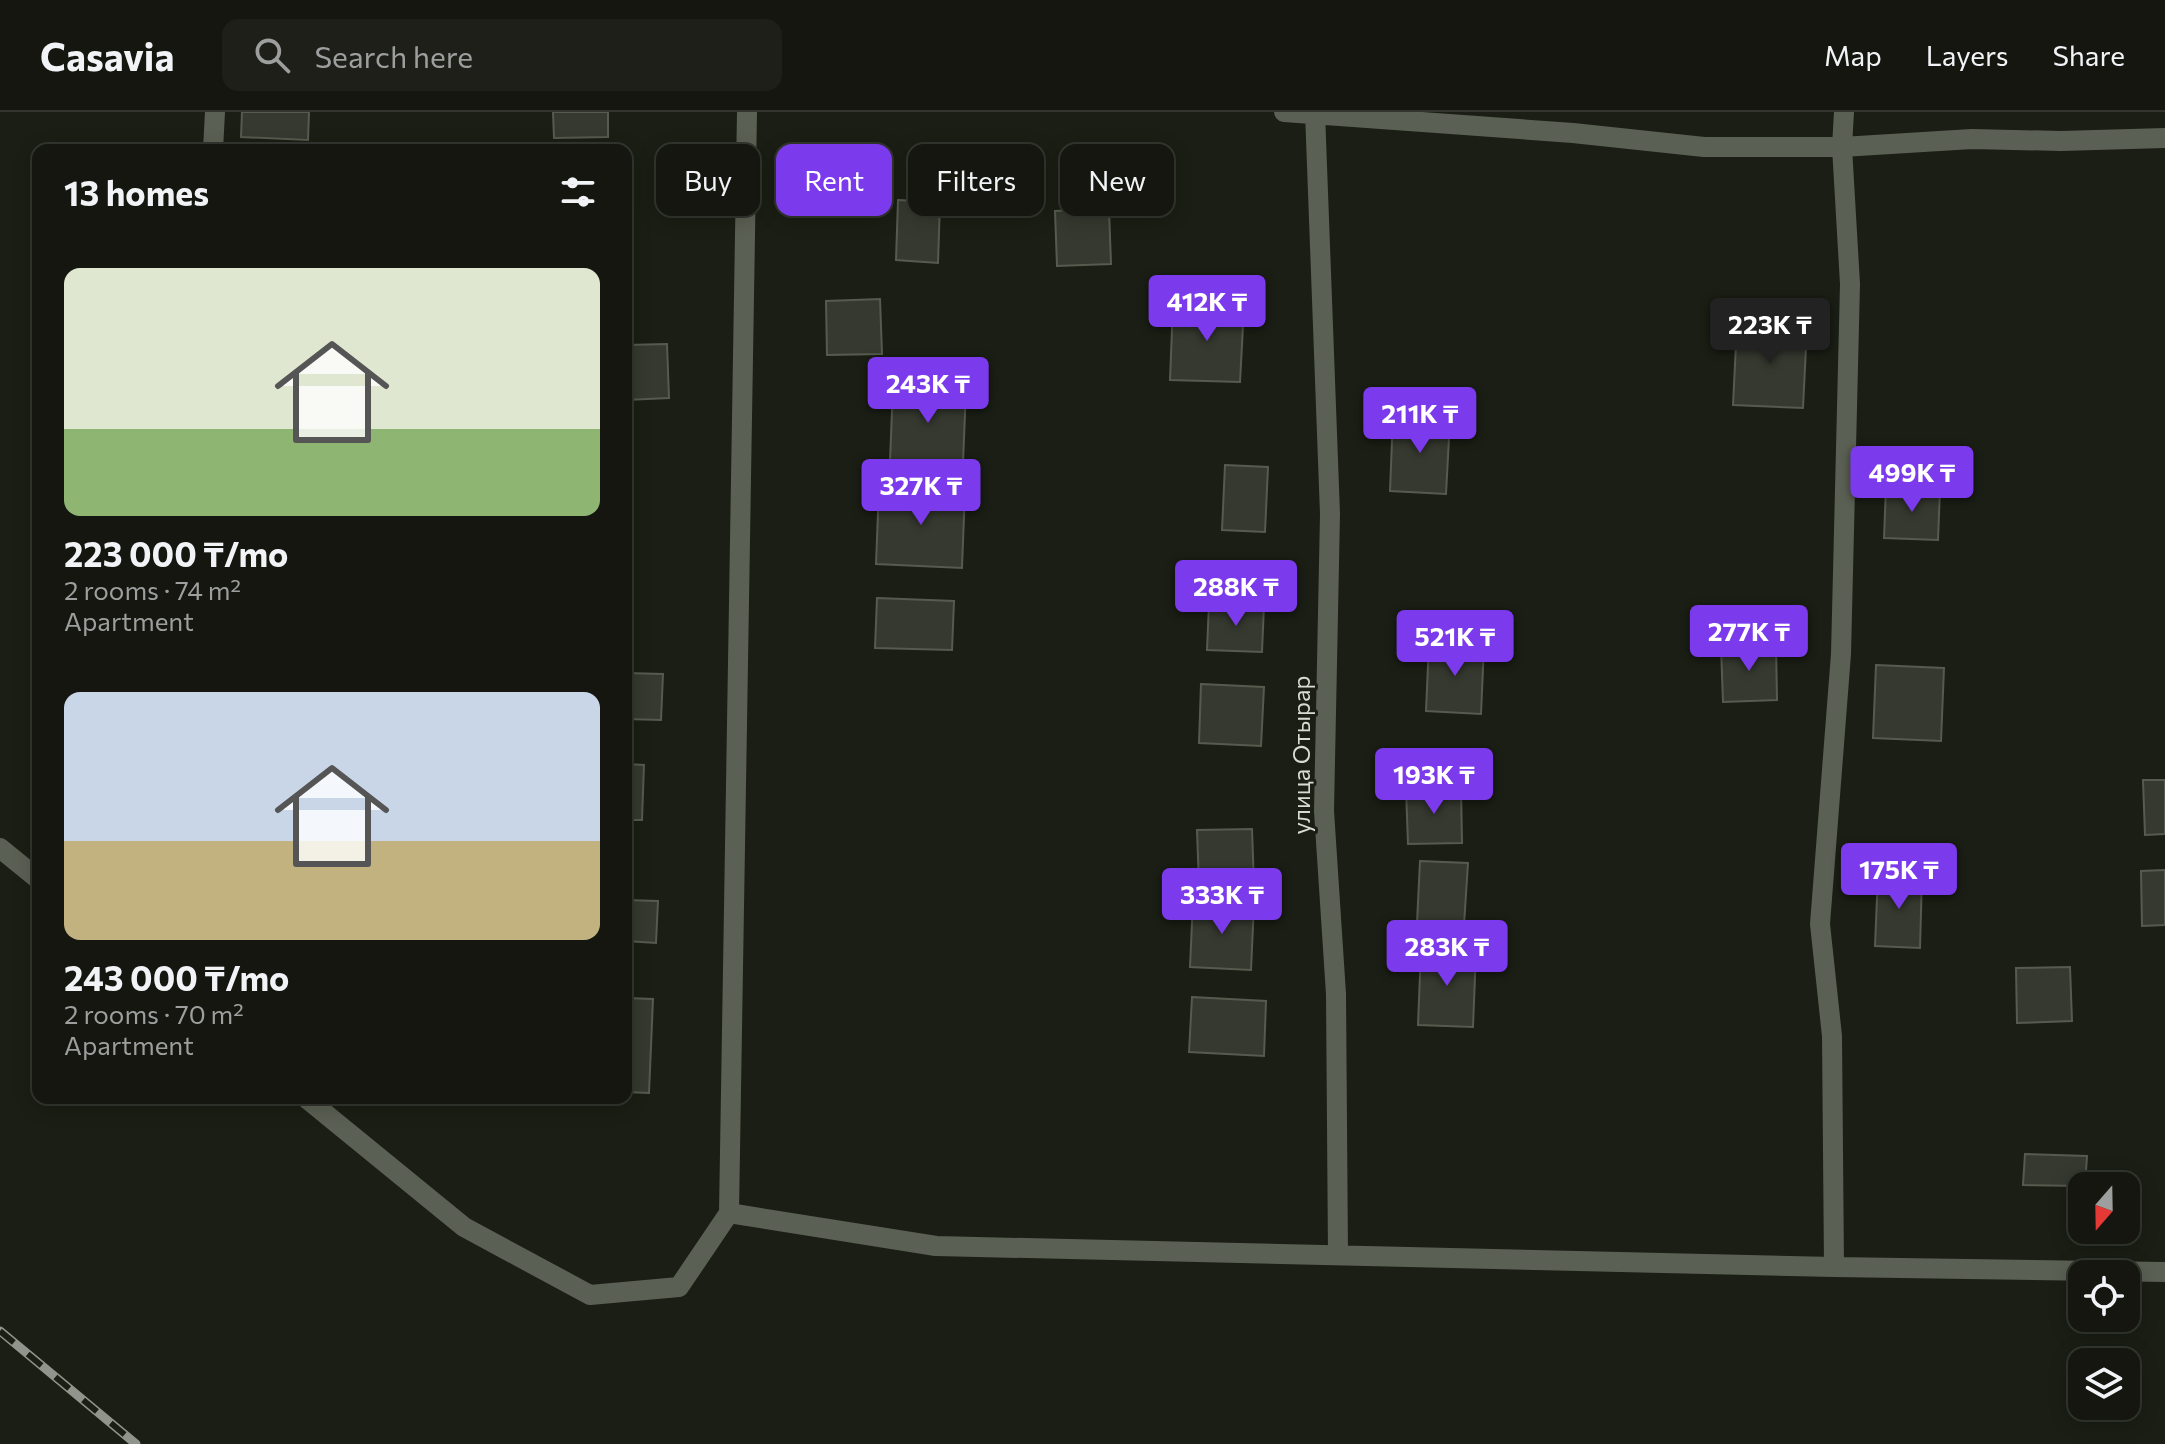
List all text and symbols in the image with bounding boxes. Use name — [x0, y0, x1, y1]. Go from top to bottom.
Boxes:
search box — [222, 19, 782, 91]
text: Casavia — [40, 32, 174, 79]
icon: search — [250, 33, 294, 77]
text: Search here — [314, 37, 473, 74]
text: Map — [1824, 38, 1882, 72]
text: Layers — [1926, 38, 2008, 72]
text: Share — [2052, 38, 2125, 72]
chip: Buy — [656, 144, 760, 216]
chip: Rent — [776, 144, 892, 216]
chip: Filters — [908, 144, 1044, 216]
chip: New — [1060, 144, 1174, 216]
icon: filters — [556, 170, 600, 214]
text: 13 homes — [64, 171, 209, 213]
pin: 412K ₸ — [1142, 275, 1272, 343]
text: 412K ₸ — [1167, 285, 1247, 316]
pin: 223K ₸ — [1705, 298, 1835, 366]
text: 223K ₸ — [1728, 308, 1812, 339]
icon: home — [260, 320, 404, 464]
pin: 243K ₸ — [863, 357, 993, 425]
text: 243K ₸ — [886, 367, 970, 398]
pin: 211K ₸ — [1355, 387, 1485, 455]
text: 211K ₸ — [1381, 397, 1459, 428]
pin: 499K ₸ — [1847, 446, 1977, 514]
text: 499K ₸ — [1868, 456, 1956, 487]
pin: 327K ₸ — [856, 459, 986, 527]
text: 327K ₸ — [880, 469, 962, 500]
text: 223 000 ₸/mo — [64, 532, 288, 574]
pin: 288K ₸ — [1171, 560, 1301, 628]
text: 288K ₸ — [1193, 570, 1279, 601]
text: 2 rooms · 74 m² — [64, 574, 241, 605]
text: Apartment — [64, 605, 194, 636]
pin: 277K ₸ — [1684, 605, 1814, 673]
pin: 521K ₸ — [1390, 610, 1520, 678]
text: 277K ₸ — [1708, 615, 1790, 646]
text: 521K ₸ — [1415, 620, 1495, 651]
street label: улица Отырар — [1286, 675, 1315, 835]
icon: home — [260, 744, 404, 888]
pin: 193K ₸ — [1369, 748, 1499, 816]
text: 193K ₸ — [1393, 758, 1475, 789]
pin: 175K ₸ — [1834, 843, 1964, 911]
text: 175K ₸ — [1859, 853, 1939, 884]
pin: 333K ₸ — [1157, 868, 1287, 936]
text: 333K ₸ — [1180, 878, 1264, 909]
pin: 283K ₸ — [1382, 920, 1512, 988]
text: 283K ₸ — [1405, 930, 1489, 961]
text: 243 000 ₸/mo — [64, 956, 289, 998]
text: 2 rooms · 70 m² — [64, 998, 244, 1029]
text: Apartment — [64, 1029, 194, 1060]
north arrow — [2068, 1172, 2140, 1244]
map controls — [2068, 1172, 2140, 1420]
button: locate — [2068, 1260, 2140, 1332]
button: layers — [2068, 1348, 2140, 1420]

